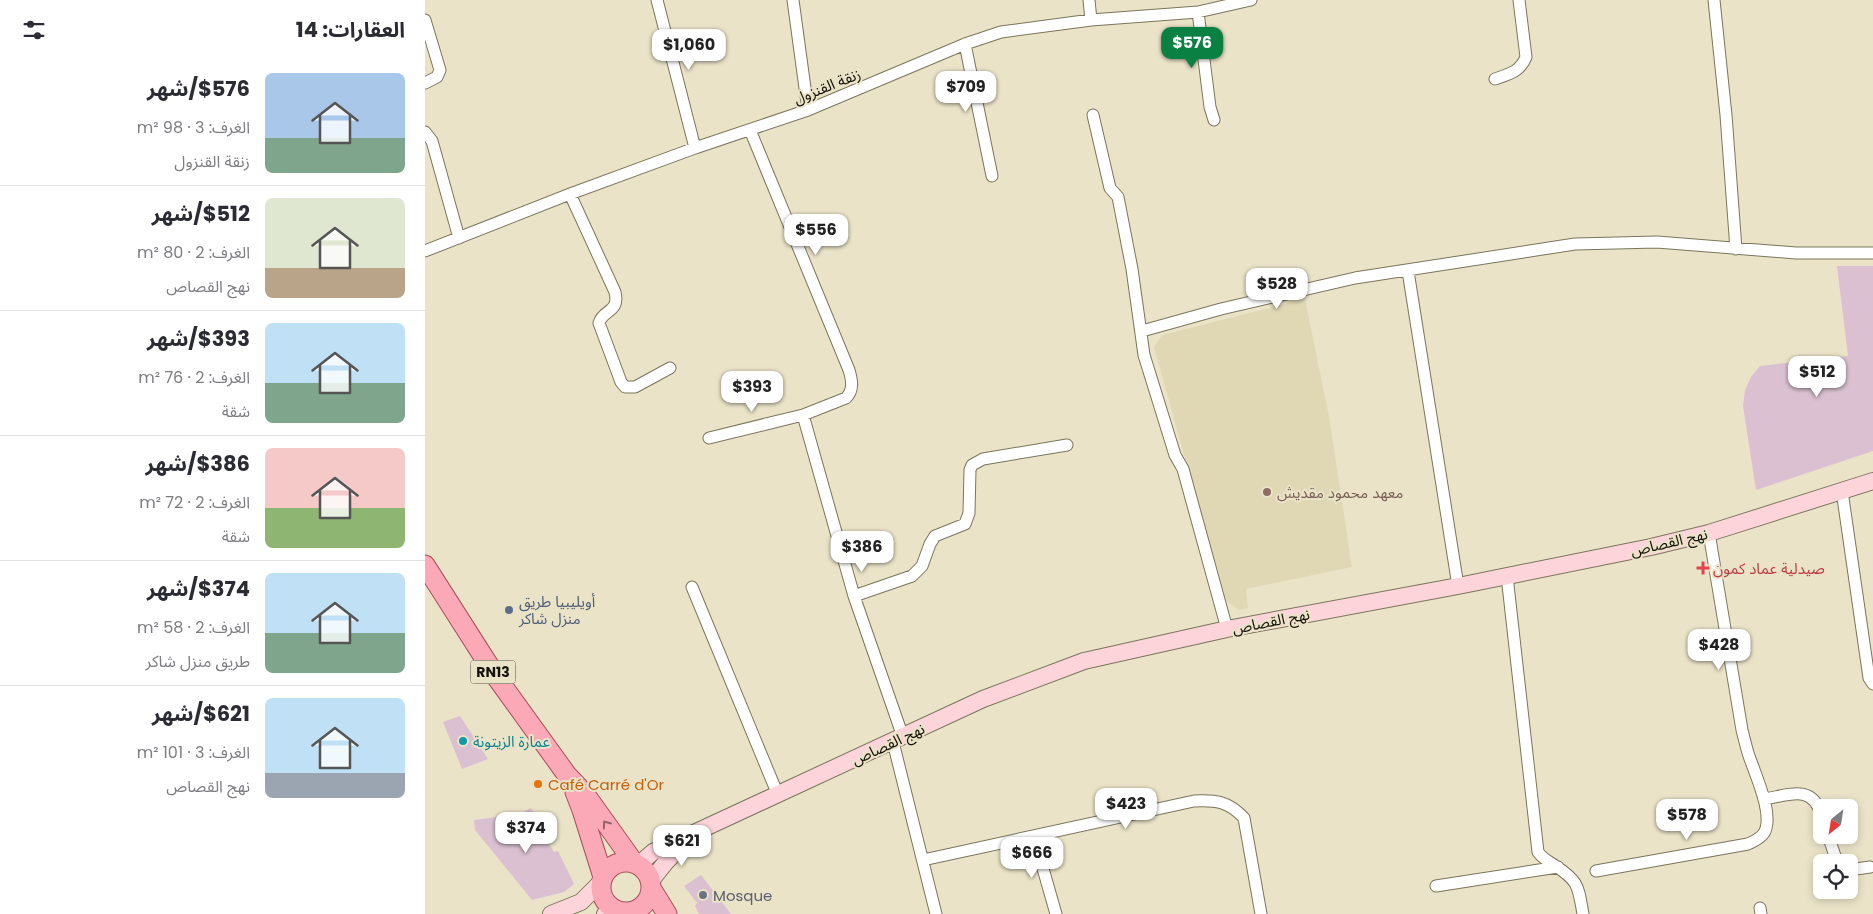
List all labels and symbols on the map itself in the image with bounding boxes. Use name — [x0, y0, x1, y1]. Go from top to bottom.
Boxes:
pin: $576 — [1162, 27, 1222, 69]
pin: $1,060 — [648, 28, 730, 71]
street label: زنقة القنزول — [790, 63, 864, 109]
pin: $709 — [936, 70, 996, 113]
pin: $556 — [786, 214, 846, 256]
pin: $528 — [1247, 268, 1307, 310]
pin: $512 — [1787, 356, 1847, 398]
pin: $393 — [722, 370, 782, 413]
place label: معهد محمود مقديش — [1277, 482, 1403, 503]
marker: معهد محمود مقديش — [1261, 486, 1273, 498]
street label: نهج القصاص — [1628, 523, 1710, 563]
pin: $386 — [832, 530, 892, 573]
place label: صيدلية عماد كمون — [1713, 558, 1825, 579]
marker: صيدلية عماد كمون — [1697, 562, 1709, 574]
place label: أويليبيا طريق منزل شاكر — [518, 591, 595, 629]
street label: نهج القصاص — [1230, 603, 1312, 641]
marker: أويليبيا طريق منزل شاكر — [503, 604, 515, 616]
pin: $428 — [1689, 628, 1749, 671]
road number: RN13 — [471, 660, 515, 684]
street label: نهج القصاص — [848, 718, 929, 772]
place label: عمارة الزيتونة — [473, 731, 550, 752]
marker: عمارة الزيتونة — [457, 735, 469, 747]
place label: Café Carré d'Or — [548, 774, 664, 795]
marker: Café Carré d'Or — [532, 778, 544, 790]
pin: $423 — [1096, 788, 1156, 830]
pin: $578 — [1657, 798, 1717, 841]
north arrow — [1813, 799, 1857, 844]
pin: $374 — [496, 812, 556, 854]
one-way arrow — [603, 821, 612, 830]
pin: $621 — [652, 824, 712, 867]
pin: $666 — [1002, 836, 1062, 879]
place label: Mosque — [713, 885, 772, 906]
marker: Mosque — [697, 889, 709, 901]

